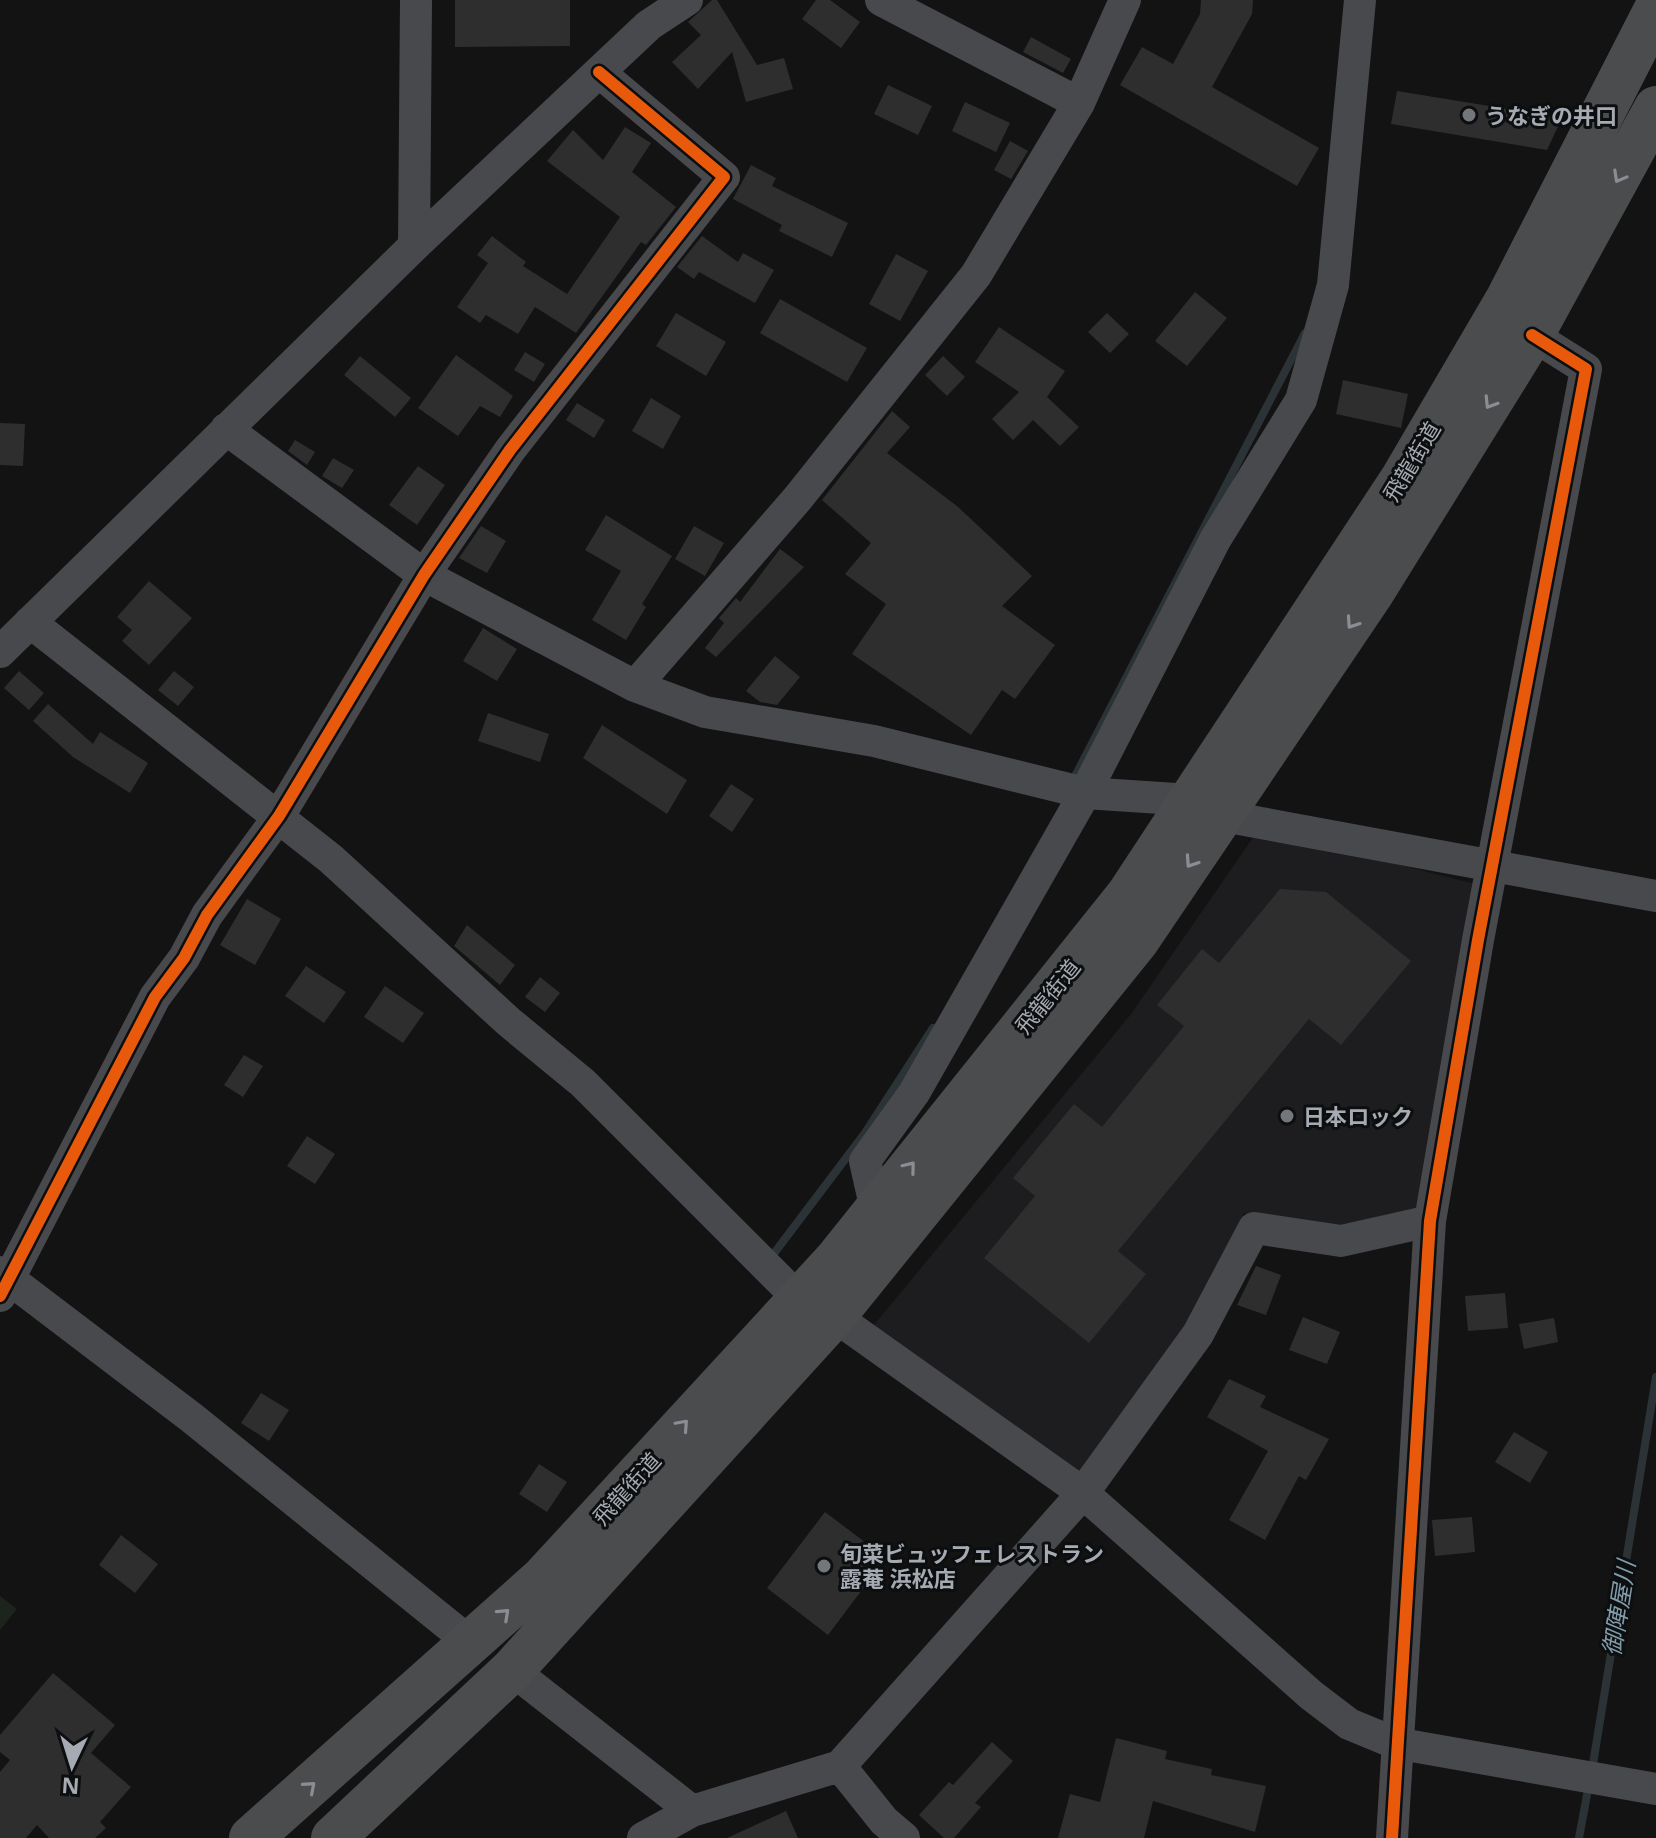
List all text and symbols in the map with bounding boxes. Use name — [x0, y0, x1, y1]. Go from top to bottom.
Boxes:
place label: うなぎの井口 — [1485, 100, 1617, 130]
marker: うなぎの井口 — [1460, 106, 1478, 124]
one-way arrow — [1614, 169, 1629, 183]
one-way arrow — [1485, 394, 1500, 408]
street label: 飛龍街道 — [1375, 416, 1447, 506]
one-way arrow — [1347, 614, 1362, 628]
one-way arrow — [1186, 853, 1201, 867]
street label: 飛龍街道 — [1008, 952, 1086, 1040]
place label: 日本ロック — [1303, 1101, 1413, 1131]
marker: 日本ロック — [1278, 1107, 1296, 1125]
one-way arrow — [900, 1162, 915, 1176]
one-way arrow — [673, 1420, 687, 1435]
street label: 飛龍街道 — [585, 1445, 667, 1531]
place label: 旬菜ビュッフェレストラン 露菴 浜松店 — [840, 1538, 1104, 1593]
water label: 御陣屋川 — [1594, 1555, 1642, 1658]
marker: 旬菜ビュッフェレストラン 露菴 浜松店 — [815, 1557, 833, 1575]
one-way arrow — [495, 1610, 510, 1624]
north arrow — [32, 1726, 112, 1806]
text: N — [61, 1771, 81, 1803]
one-way arrow — [300, 1782, 315, 1796]

